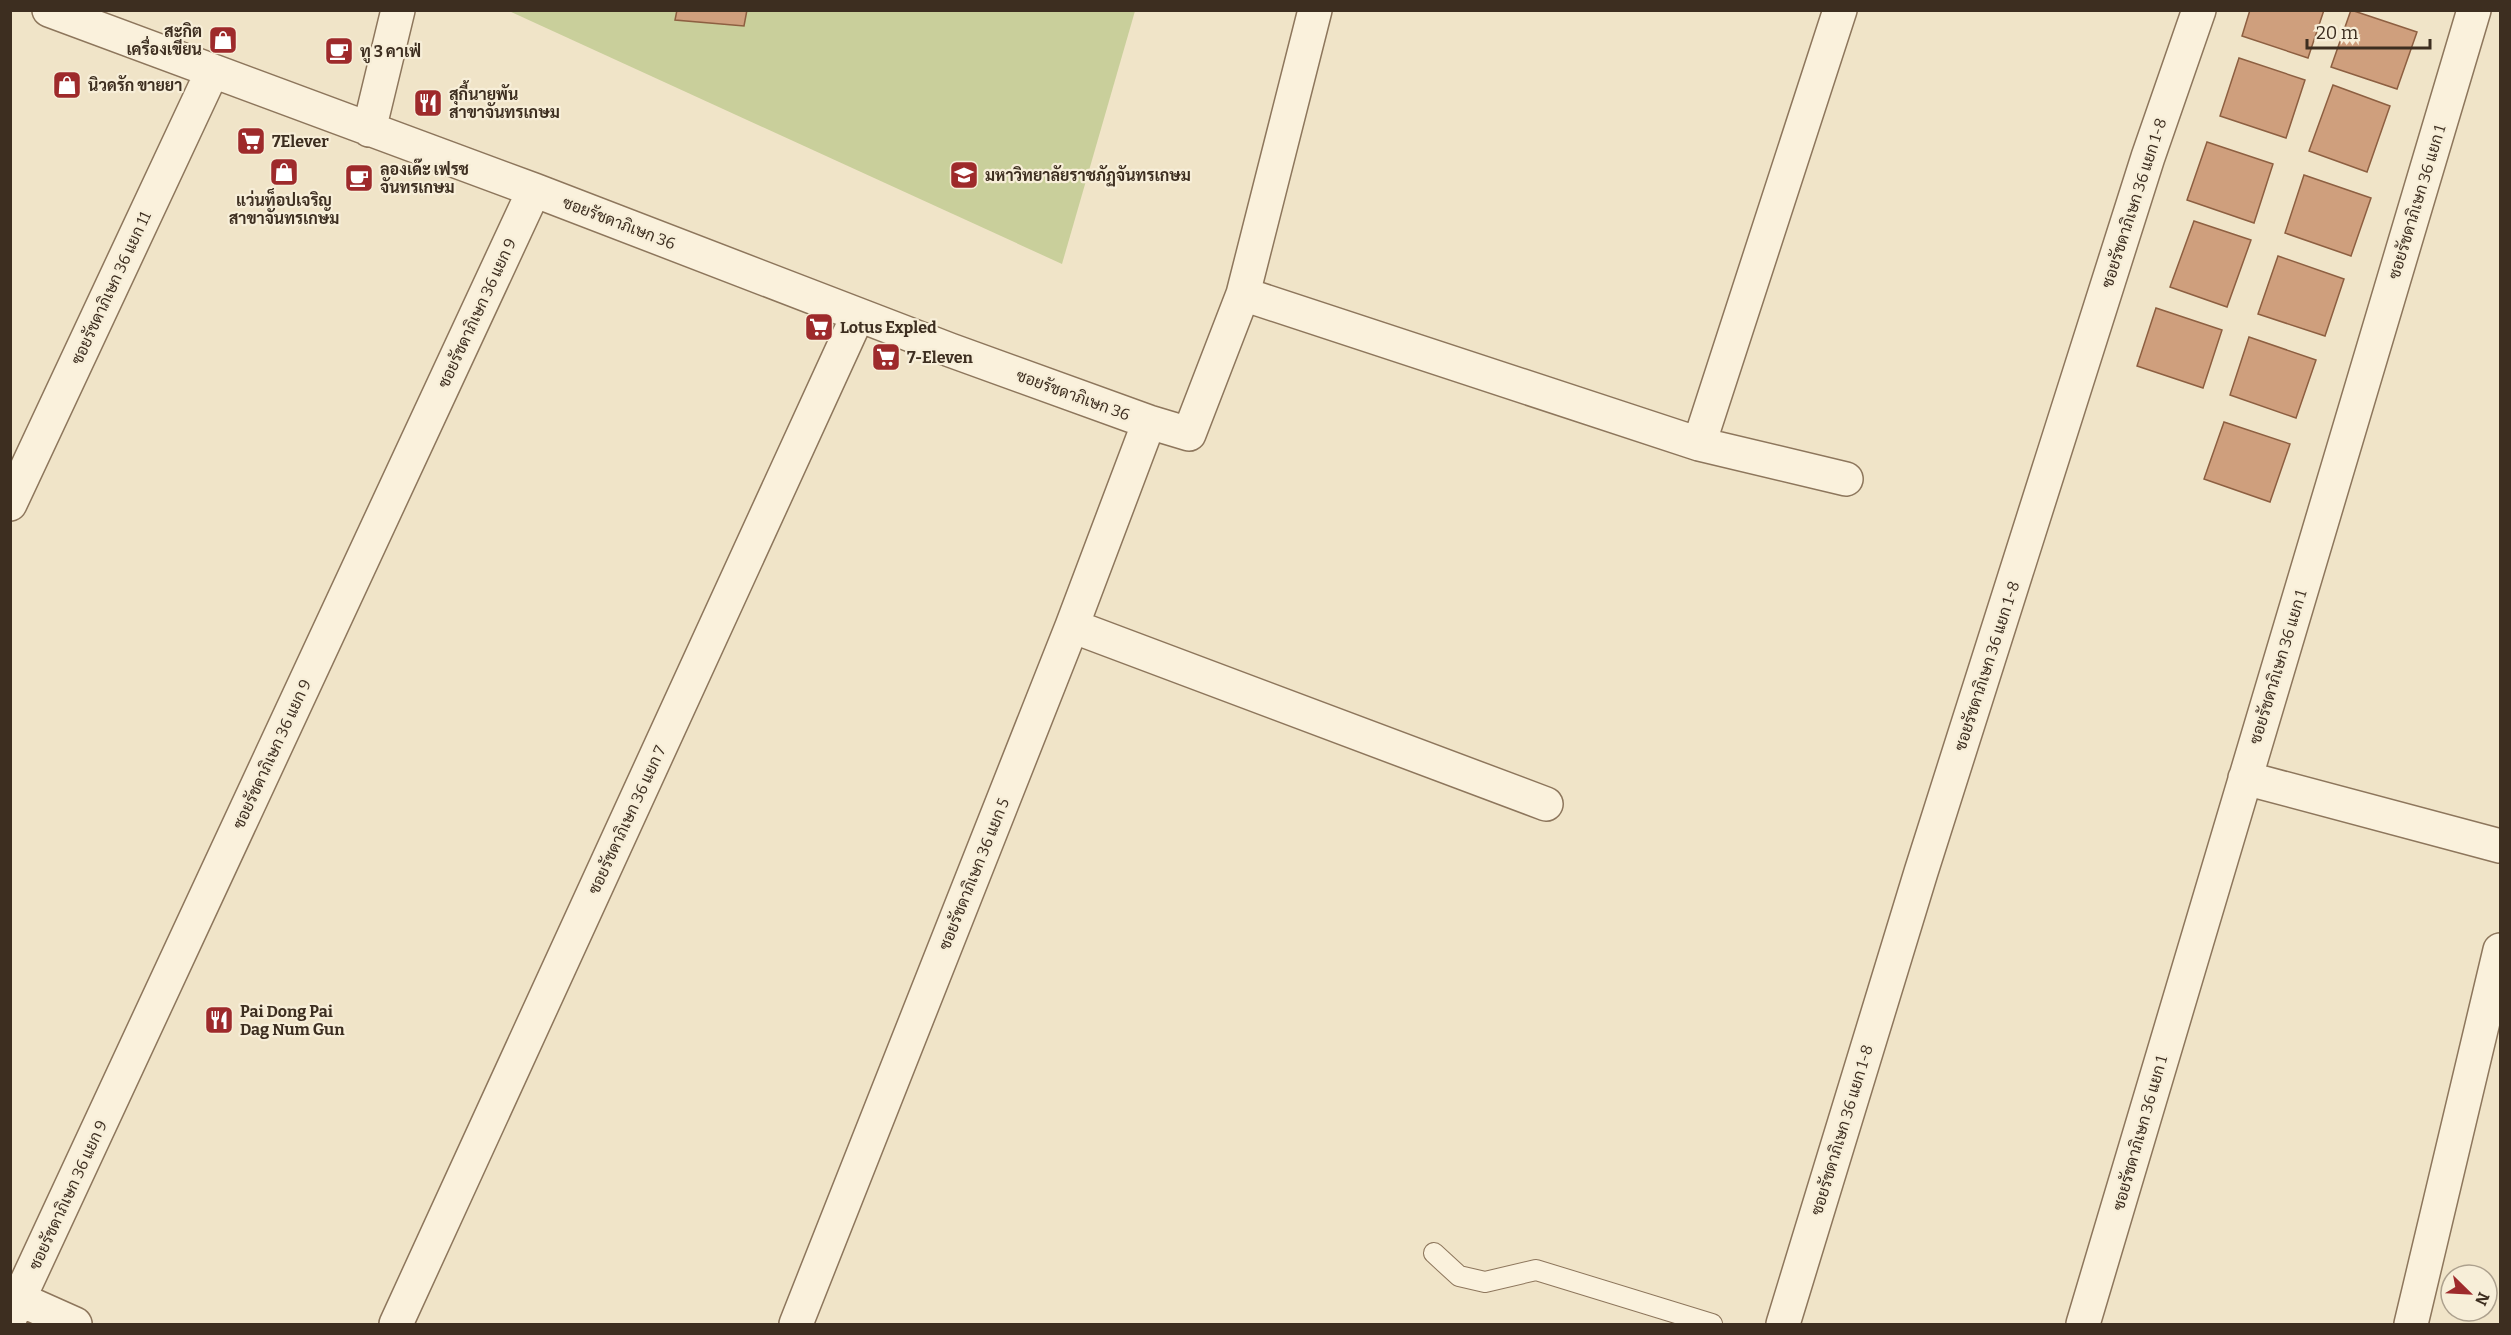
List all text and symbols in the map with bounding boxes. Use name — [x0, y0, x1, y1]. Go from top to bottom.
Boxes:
scale bar — [2307, 12, 2430, 50]
place label: สะกิต เครื่องเขียน — [126, 21, 202, 59]
text: 20 m — [2316, 22, 2358, 44]
shop icon: สะกิต เครื่องเขียน — [207, 24, 239, 56]
cafe icon: ทู 3 คาเฟ่ — [323, 35, 355, 67]
place label: ทู 3 คาเฟ่ — [360, 42, 421, 64]
shop icon: นิวดรัก ขายยา — [51, 69, 83, 101]
place label: นิวดรัก ขายยา — [88, 75, 182, 95]
place label: สุกี้นายพัน สาขาจันทรเกษม — [449, 80, 560, 122]
restaurant icon: สุกี้นายพัน สาขาจันทรเกษม — [412, 87, 444, 119]
street label: ซอยรัชดาภิเษก 36 แยก 1-8 — [2097, 116, 2170, 290]
street label: ซอยรัชดาภิเษก 36 แยก 1 — [2384, 122, 2450, 281]
supermarket icon: 7Elever — [235, 125, 267, 157]
place label: 7Elever — [272, 132, 329, 151]
shop icon: แว่นท็อปเจริญ สาขาจันทรเกษม — [268, 156, 300, 188]
place label: ลองเด๊ะ เฟรช จันทรเกษม — [380, 158, 469, 197]
school or university icon: มหาวิทยาลัยราชภัฏจันทรเกษม — [948, 159, 980, 191]
cafe icon: ลองเด๊ะ เฟรช จันทรเกษม — [343, 162, 375, 194]
place label: มหาวิทยาลัยราชภัฏจันทรเกษม — [985, 165, 1191, 187]
place label: แว่นท็อปเจริญ สาขาจันทรเกษม — [229, 187, 339, 228]
street label: ซอยรัชดาภิเษก 36 — [560, 192, 679, 253]
street label: ซอยรัชดาภิเษก 36 แยก 11 — [66, 208, 155, 368]
street label: ซอยรัชดาภิเษก 36 แยก 9 — [433, 235, 520, 391]
supermarket icon: Lotus Expled — [803, 311, 835, 343]
place label: Lotus Expled — [840, 318, 937, 337]
supermarket icon: 7-Eleven — [870, 341, 902, 373]
place label: 7-Eleven — [907, 348, 974, 367]
street label: ซอยรัชดาภิเษก 36 — [1014, 365, 1133, 424]
street label: ซอยรัชดาภิเษก 36 แยก 1-8 — [1950, 579, 2023, 753]
street label: ซอยรัชดาภิเษก 36 แยก 1 — [2245, 587, 2311, 746]
street label: ซอยรัชดาภิเษก 36 แยก 9 — [228, 676, 315, 832]
street label: ซอยรัชดาภิเษก 36 แยก 7 — [583, 742, 670, 897]
street label: ซอยรัชดาภิเษก 36 แยก 5 — [934, 795, 1013, 953]
place label: Pai Dong Pai Dag Num Gun — [240, 1002, 345, 1039]
restaurant icon: Pai Dong Pai Dag Num Gun — [203, 1004, 235, 1036]
street label: ซอยรัชดาภิเษก 36 แยก 1-8 — [1806, 1042, 1877, 1217]
street label: ซอยรัชดาภิเษก 36 แยก 1 — [2108, 1053, 2171, 1213]
street label: ซอยรัชดาภิเษก 36 แยก 9 — [24, 1117, 111, 1273]
north arrow — [2439, 1263, 2499, 1323]
text: N — [2471, 1289, 2493, 1308]

